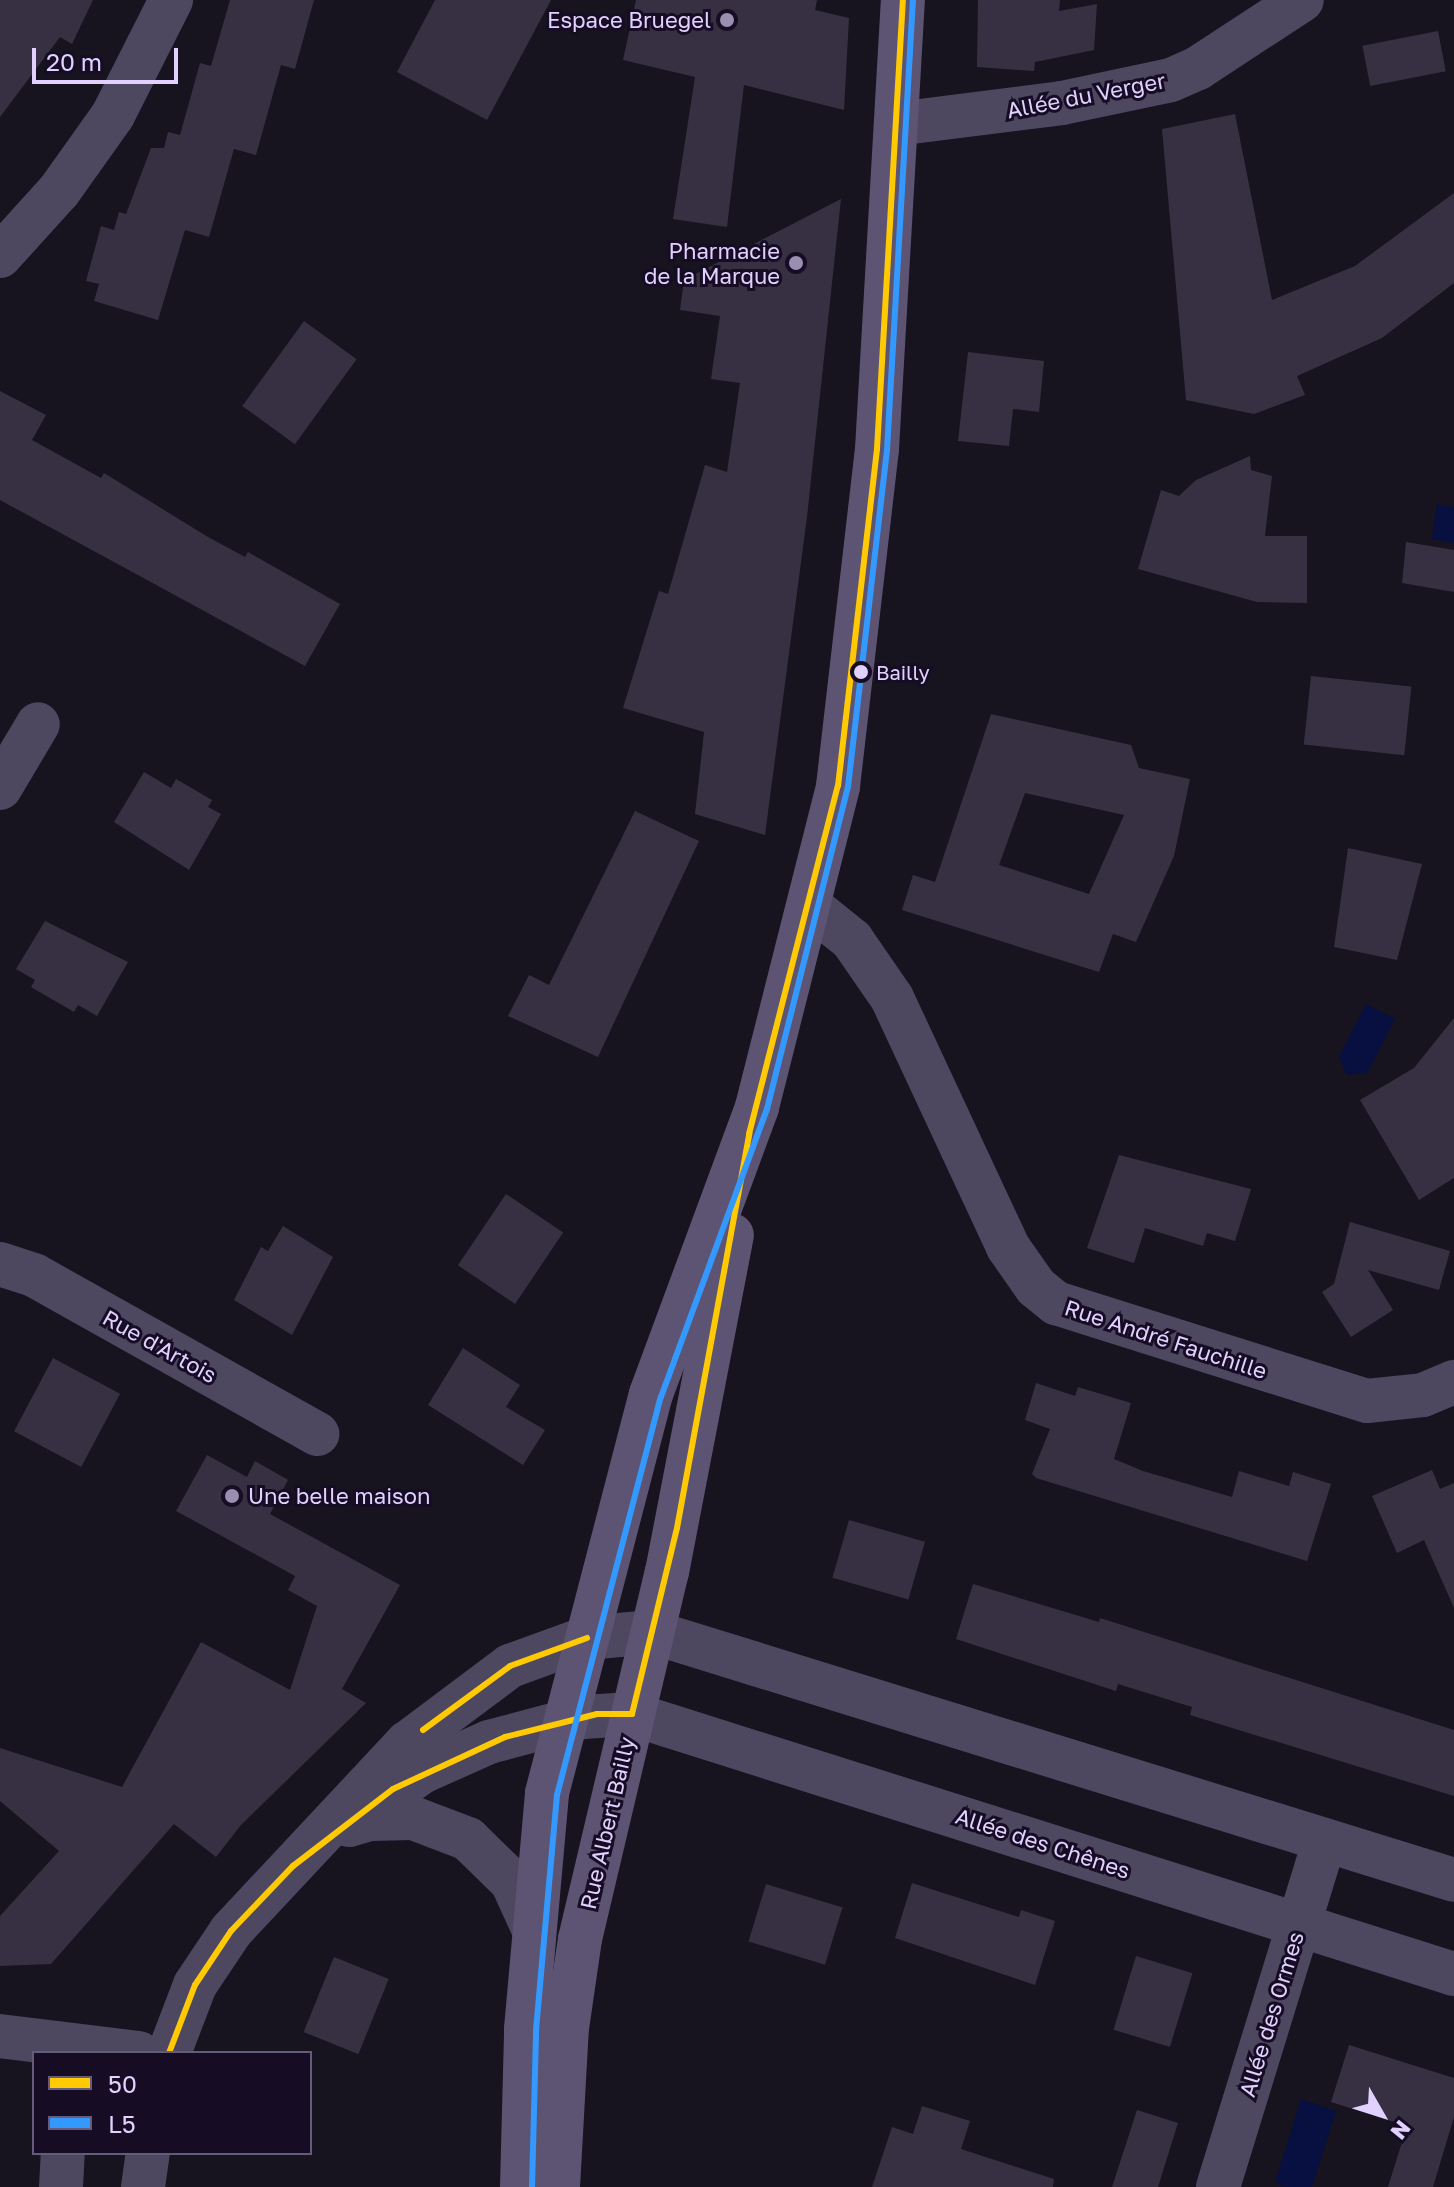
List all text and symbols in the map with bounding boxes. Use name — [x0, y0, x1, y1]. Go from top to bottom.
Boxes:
place label: Espace Bruegel — [547, 7, 711, 33]
marker: Espace Bruegel — [718, 11, 736, 29]
scale bar — [36, 32, 182, 82]
text: 20 m — [46, 47, 102, 76]
street label: Allée du Verger — [1004, 67, 1168, 123]
place label: Pharmacie de la Marque — [644, 237, 780, 288]
marker: Pharmacie de la Marque — [787, 254, 805, 272]
place label: Bailly — [876, 660, 930, 684]
marker: Bailly — [853, 664, 869, 680]
street label: Rue André Fauchille — [1062, 1294, 1270, 1384]
street label: Rue d'Artois — [98, 1304, 222, 1388]
place label: Une belle maison — [248, 1483, 430, 1509]
marker: Une belle maison — [223, 1487, 241, 1505]
street label: Rue Albert Bailly — [574, 1734, 640, 1912]
street label: Allée des Chênes — [952, 1802, 1134, 1884]
street label: Allée des Ormes — [1233, 1928, 1309, 2100]
legend — [32, 2051, 312, 2155]
text: 50 — [108, 2069, 137, 2098]
north arrow — [1342, 2075, 1422, 2155]
text: L5 — [108, 2109, 136, 2138]
text: N — [1385, 2115, 1417, 2145]

